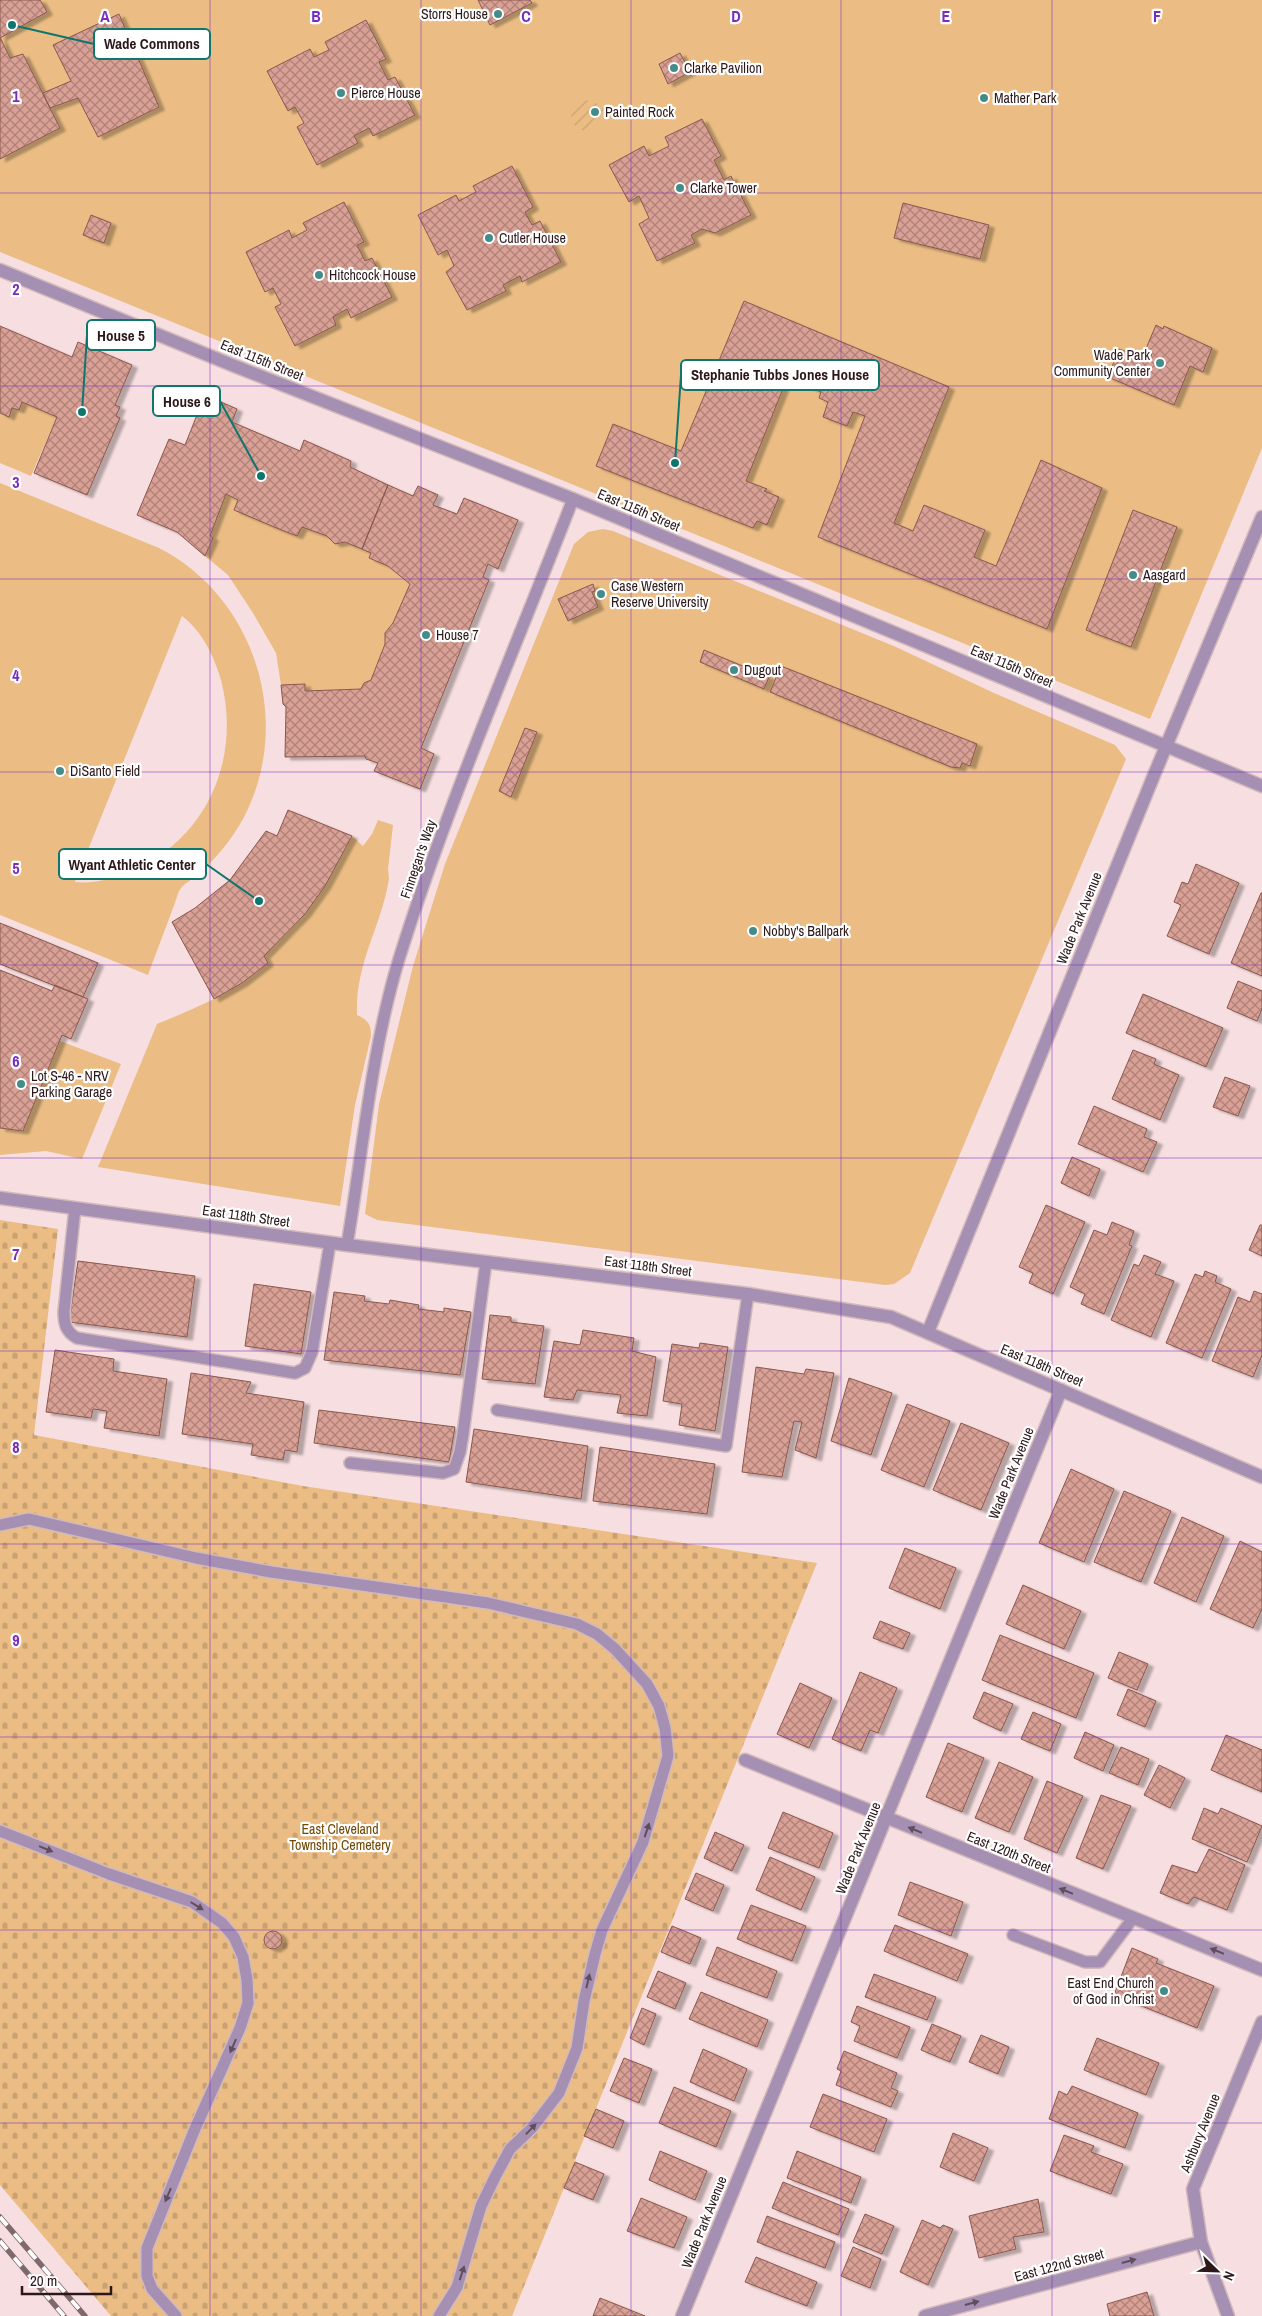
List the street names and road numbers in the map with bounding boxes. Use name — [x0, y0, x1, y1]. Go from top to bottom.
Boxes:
street label: East 115th Street — [218, 335, 306, 385]
street label: East 115th Street — [595, 485, 683, 535]
street label: East 115th Street — [968, 641, 1056, 691]
street label: Finnegan's Way — [396, 817, 440, 901]
street label: Wade Park Avenue — [1052, 869, 1106, 967]
street label: East 118th Street — [201, 1201, 291, 1231]
street label: East 118th Street — [603, 1252, 693, 1280]
street label: East 118th Street — [998, 1340, 1086, 1390]
street label: Wade Park Avenue — [984, 1424, 1038, 1522]
street label: Wade Park Avenue — [831, 1799, 885, 1897]
street label: East 120th Street — [964, 1827, 1054, 1877]
street label: Ashbury Avenue — [1176, 2091, 1224, 2176]
street label: Wade Park Avenue — [677, 2173, 731, 2271]
street label: East 122nd Street — [1012, 2244, 1106, 2286]

